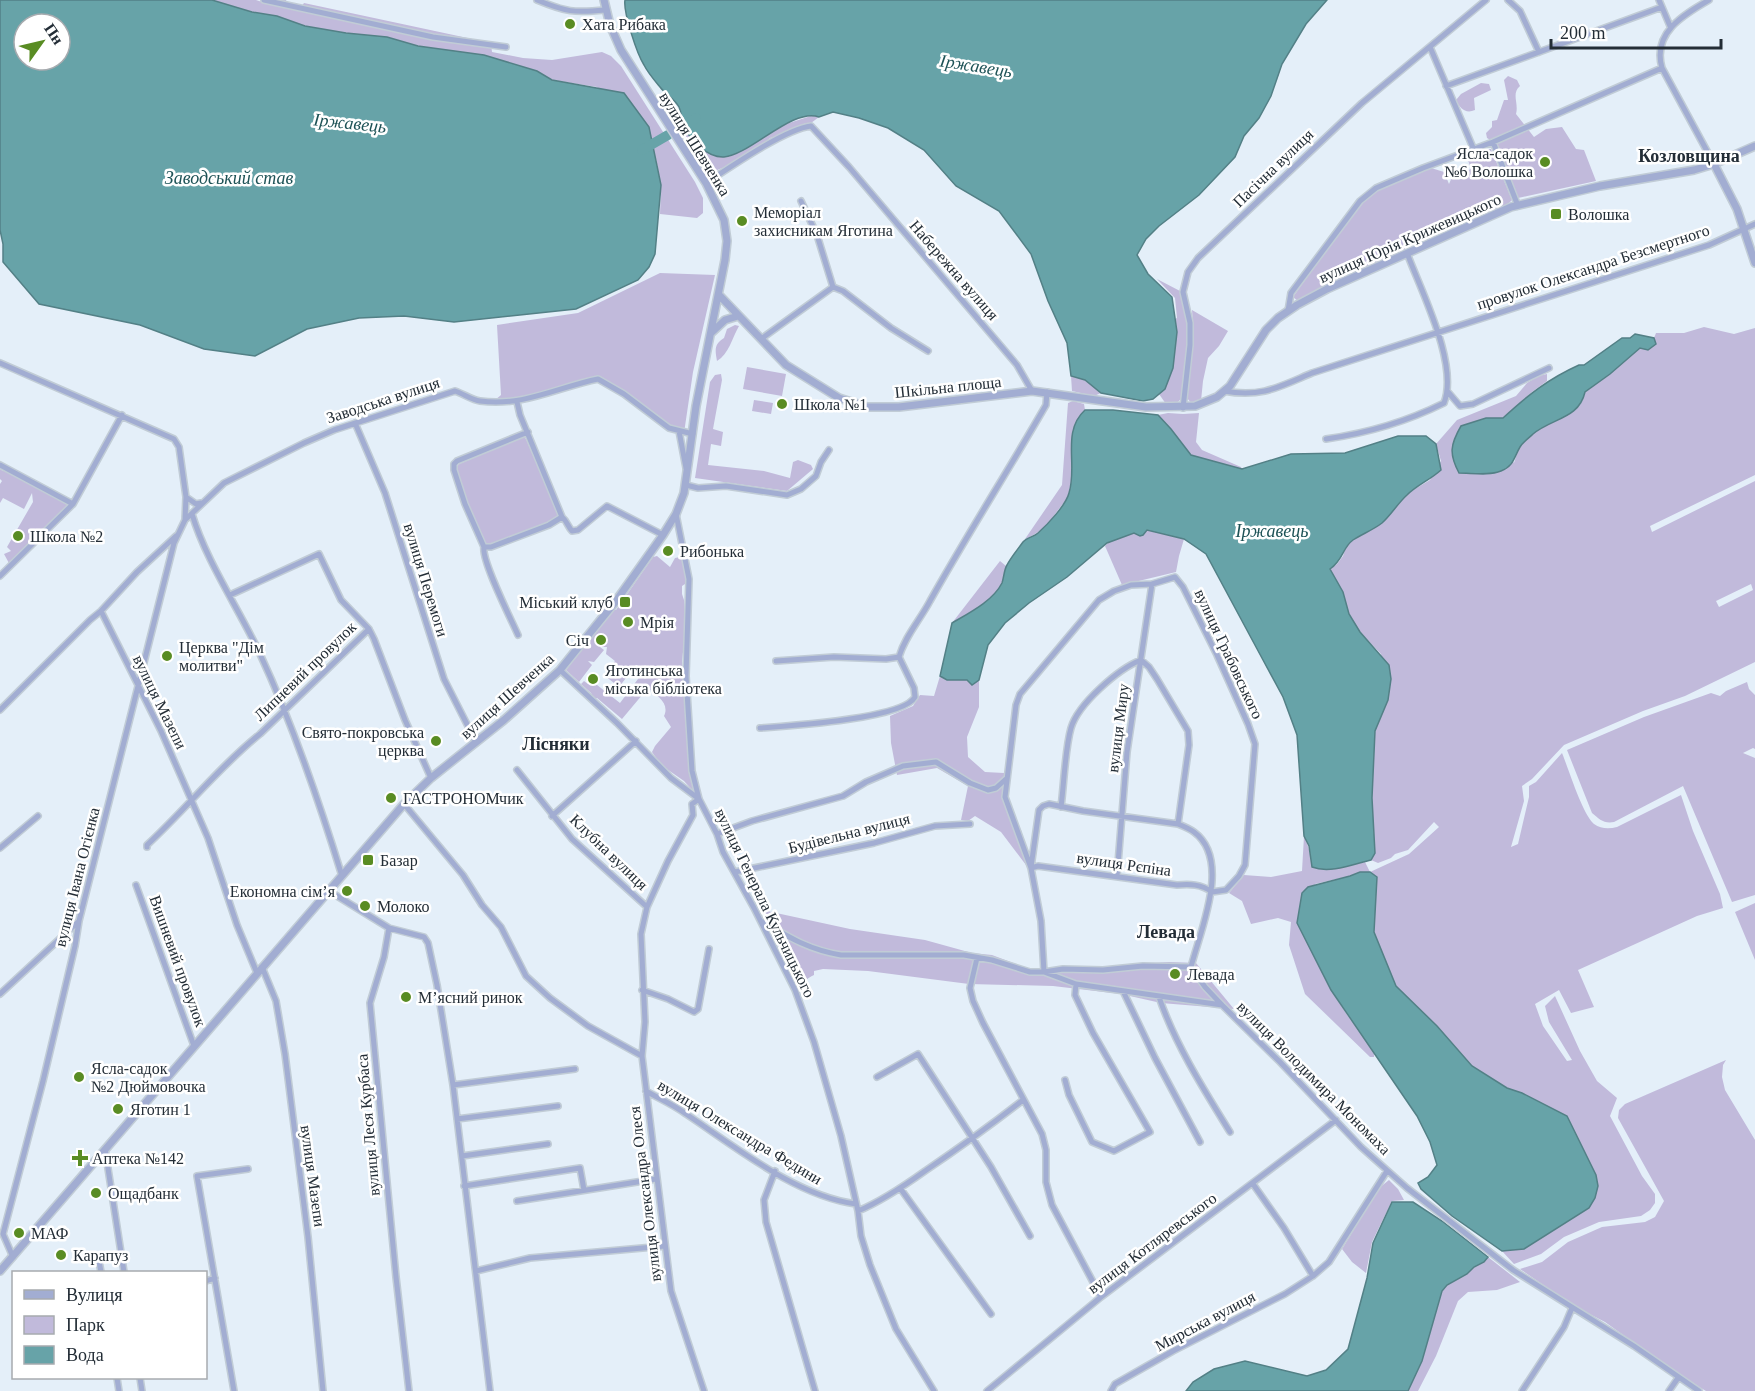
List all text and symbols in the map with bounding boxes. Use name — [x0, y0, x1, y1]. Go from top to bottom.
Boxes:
north arrow — [12, 12, 72, 72]
scale bar — [1551, 12, 1720, 50]
place label: Хата Рибака — [582, 16, 666, 33]
marker: Хата Рибака — [563, 17, 577, 31]
text: Пн — [41, 20, 67, 48]
text: 200 m — [1560, 23, 1606, 43]
water label: Іржавець — [937, 50, 1014, 82]
street label: вулиця Шевченка — [655, 89, 734, 200]
water label: Іржавець — [312, 109, 387, 137]
street label: Пасічна вулиця — [1229, 125, 1318, 211]
place label: Ясла-садок №6 Волошка — [1444, 145, 1533, 180]
district label: Козловщина — [1638, 146, 1740, 166]
marker: Ясла-садок №6 Волошка — [1538, 155, 1552, 169]
water label: Заводський став — [165, 168, 293, 188]
street label: вулиця Юрія Крижевицького — [1316, 190, 1504, 287]
place label: Меморіал захисникам Яготина — [754, 204, 893, 239]
place label: Волошка — [1568, 206, 1629, 223]
marker: Волошка — [1549, 207, 1563, 221]
marker: Меморіал захисникам Яготина — [735, 214, 749, 228]
street label: Набережна вулиця — [905, 217, 1002, 324]
street label: провулок Олександра Безсмертного — [1475, 221, 1712, 314]
street label: Заводська вулиця — [324, 373, 443, 427]
street label: Шкільна площа — [894, 373, 1002, 402]
place label: Школа №1 — [794, 396, 867, 413]
marker: Школа №1 — [775, 397, 789, 411]
street label: вулиця Перемоги — [400, 521, 451, 640]
water label: Іржавець — [1234, 521, 1309, 541]
place label: Школа №2 — [30, 528, 103, 545]
marker: Школа №2 — [11, 529, 25, 543]
place label: Рибонька — [680, 543, 744, 560]
marker: Рибонька — [661, 544, 675, 558]
street label: вулиця Грабовського — [1191, 586, 1267, 722]
place label: Міський клуб — [519, 594, 613, 612]
marker: Міський клуб — [618, 595, 632, 609]
place label: Мрія — [640, 614, 675, 632]
marker: Мрія — [621, 615, 635, 629]
street label: Липневий провулок — [251, 618, 360, 725]
place label: Січ — [566, 632, 589, 649]
marker: Січ — [594, 633, 608, 647]
place label: Церква "Дім молитви" — [179, 639, 264, 674]
marker: Церква "Дім молитви" — [160, 649, 174, 663]
street label: вулиця Шевченка — [457, 650, 558, 743]
street label: вулиця Мазепи — [129, 652, 190, 753]
place label: Яготинська міська бібліотека — [605, 662, 722, 697]
marker: Яготинська міська бібліотека — [586, 672, 600, 686]
street label: вулиця Миру — [1104, 683, 1133, 774]
place label: Свято-покровська церква — [302, 724, 424, 760]
marker: Свято-покровська церква — [429, 734, 443, 748]
district label: Лісняки — [522, 734, 590, 754]
place label: ГАСТРОНОМчик — [403, 790, 524, 807]
marker: ГАСТРОНОМчик — [384, 791, 398, 805]
street label: вулиця Івана Огієнка — [51, 806, 103, 949]
street label: вулиця Генерала Кульчицького — [711, 806, 818, 1001]
street label: Будівельна вулиця — [786, 810, 912, 857]
street label: Клубна вулиця — [566, 811, 652, 894]
street label: вулиця Рєпіна — [1076, 849, 1172, 880]
place label: Базар — [380, 852, 418, 870]
marker: Базар — [361, 853, 375, 867]
place label: Економна сім’я — [230, 883, 336, 900]
marker: Економна сім’я — [340, 884, 354, 898]
street label: Вишневий провулок — [145, 893, 210, 1030]
place label: Молоко — [377, 898, 430, 915]
marker: Молоко — [358, 899, 372, 913]
district label: Левада — [1137, 922, 1195, 942]
place label: Левада — [1187, 966, 1235, 984]
marker: Левада — [1168, 967, 1182, 981]
place label: М’ясний ринок — [418, 989, 523, 1007]
marker: М’ясний ринок — [399, 990, 413, 1004]
street label: вулиця Володимира Мономаха — [1233, 998, 1394, 1159]
street label: вулиця Леся Курбаса — [353, 1053, 384, 1197]
place label: Ясла-садок №2 Дюймовочка — [91, 1060, 206, 1096]
marker: Ясла-садок №2 Дюймовочка — [72, 1070, 86, 1084]
street label: вулиця Олександра Федини — [654, 1076, 825, 1189]
place label: Яготин 1 — [130, 1101, 191, 1118]
marker: Яготин 1 — [111, 1102, 125, 1116]
street label: вулиця Олександра Олеся — [626, 1105, 665, 1283]
street label: вулиця Мазепи — [296, 1124, 329, 1229]
place label: Аптека №142 — [92, 1150, 184, 1167]
marker: Аптека №142 — [73, 1151, 87, 1165]
place label: Ощадбанк — [108, 1185, 179, 1203]
marker: Ощадбанк — [89, 1186, 103, 1200]
street label: вулиця Котляревського — [1084, 1189, 1220, 1298]
place label: МАФ — [31, 1225, 68, 1242]
marker: МАФ — [12, 1226, 26, 1240]
place label: Карапуз — [73, 1247, 128, 1265]
marker: Карапуз — [54, 1248, 68, 1262]
legend — [12, 1271, 207, 1379]
text: Вулиця — [66, 1285, 123, 1305]
street label: Мирська вулиця — [1152, 1287, 1259, 1355]
text: Парк — [66, 1315, 105, 1335]
text: Вода — [66, 1345, 104, 1365]

